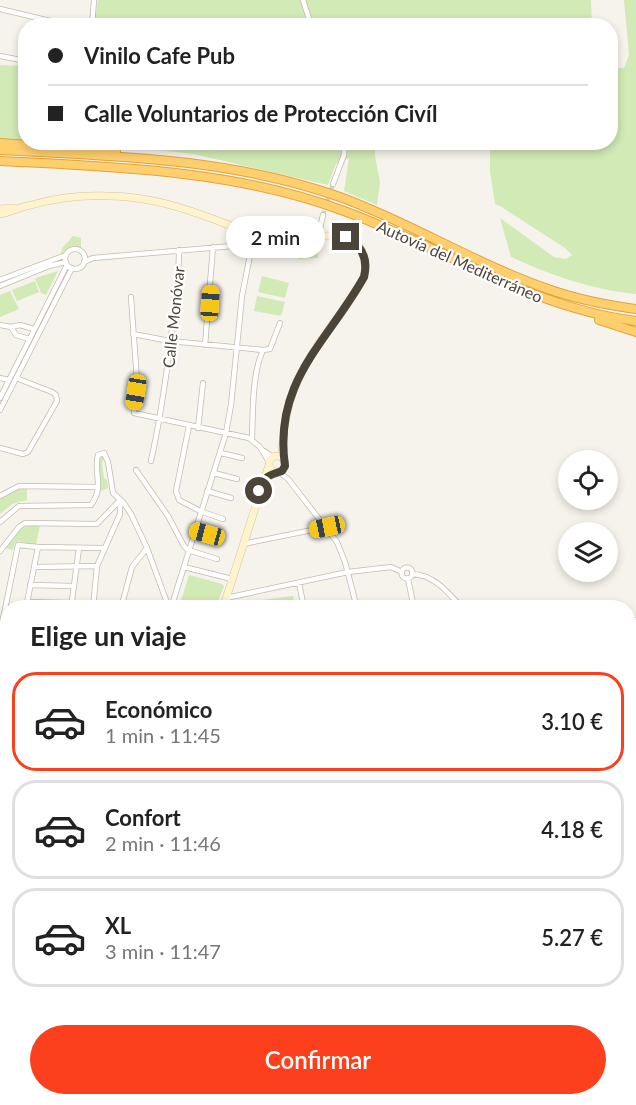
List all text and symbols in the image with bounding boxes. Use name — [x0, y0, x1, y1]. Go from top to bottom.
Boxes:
text: Vinilo Cafe Pub — [84, 42, 235, 69]
text: Calle Voluntarios de Protección Civíl — [84, 100, 438, 127]
callout: 2 min — [226, 216, 325, 258]
street label: Autovía del Mediterráneo — [374, 216, 546, 306]
route end — [332, 223, 359, 250]
text: 2 min — [251, 225, 300, 249]
street label: Calle Monóvar — [158, 265, 188, 369]
car — [200, 284, 220, 322]
car — [124, 373, 148, 411]
map controls — [558, 450, 618, 582]
button: locate — [558, 450, 618, 510]
route start — [245, 477, 272, 504]
car — [308, 514, 346, 540]
car — [187, 521, 227, 547]
button: layers — [558, 522, 618, 582]
text: Elige un viaje — [30, 619, 187, 652]
icon: car — [33, 695, 87, 749]
text: Económico — [105, 696, 212, 723]
text: 3.10 € — [541, 708, 603, 735]
text: 1 min · 11:45 — [105, 723, 221, 747]
icon: car — [33, 803, 87, 857]
text: Confort — [105, 804, 181, 831]
text: 4.18 € — [541, 816, 603, 843]
text: 2 min · 11:46 — [105, 831, 221, 855]
icon: car — [33, 911, 87, 965]
text: XL — [105, 912, 131, 939]
text: 5.27 € — [541, 924, 603, 951]
text: 3 min · 11:47 — [105, 939, 221, 963]
button: Confirmar — [30, 1025, 606, 1094]

